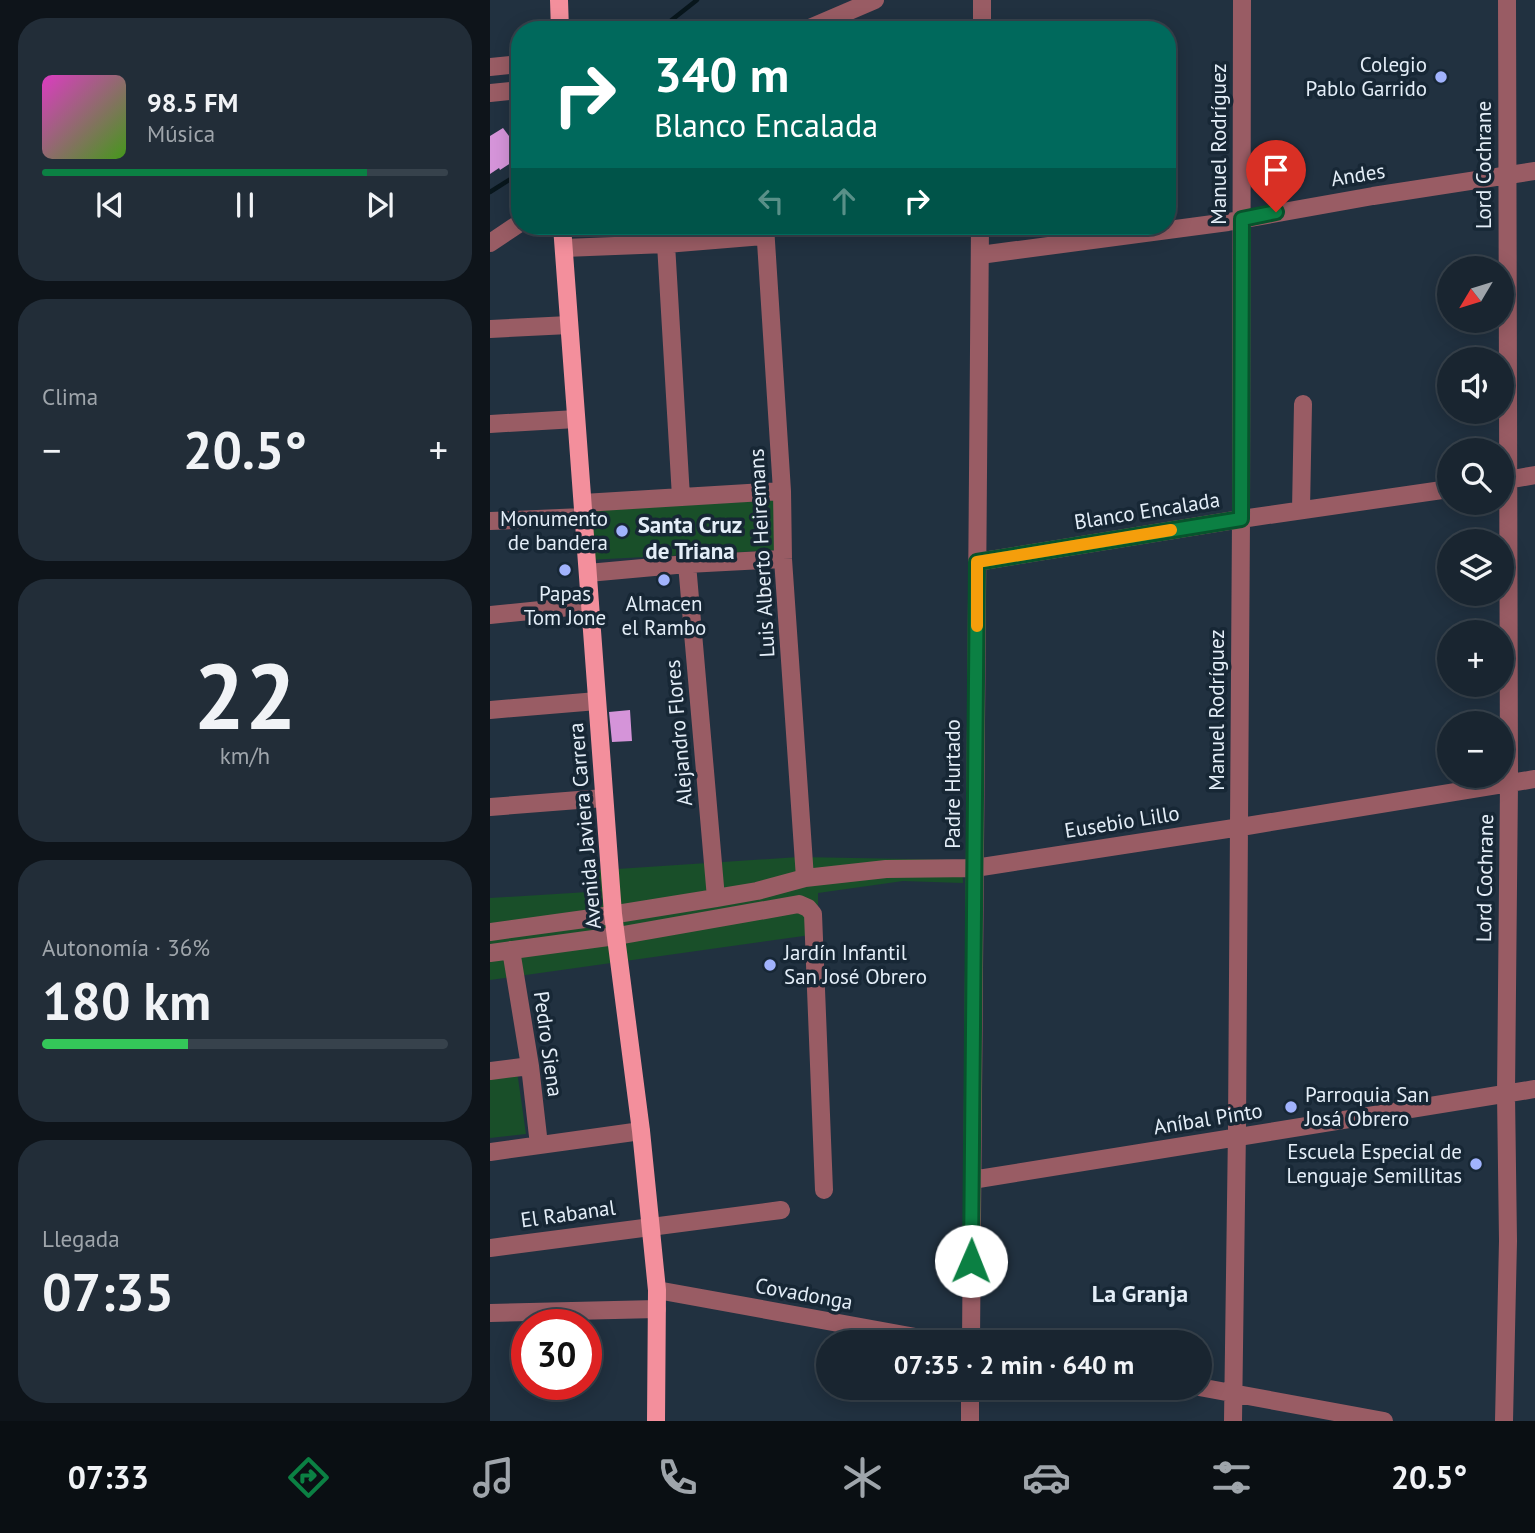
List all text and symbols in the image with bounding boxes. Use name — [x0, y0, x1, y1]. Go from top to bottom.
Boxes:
text: 340 m — [654, 42, 789, 106]
icon: right — [539, 49, 630, 140]
place label: Colegio Pablo Garrido — [1306, 51, 1427, 102]
street label: Manuel Rodríguez — [1205, 63, 1232, 225]
marker: Colegio Pablo Garrido — [1433, 69, 1449, 85]
text: 98.5 FM — [147, 86, 238, 119]
street label: Lord Cochrane — [1470, 101, 1497, 229]
text: Blanco Encalada — [654, 104, 878, 146]
text: Música — [147, 119, 215, 148]
pin — [1246, 140, 1306, 212]
icon: arrive — [1257, 151, 1295, 189]
street label: Andes — [1329, 157, 1387, 192]
icon: left — [752, 182, 790, 220]
icon: ahead — [825, 182, 863, 220]
icon: right — [898, 182, 936, 220]
icon: previous — [91, 186, 129, 224]
icon: pause — [226, 186, 264, 224]
icon: next — [361, 186, 399, 224]
north arrow — [1437, 256, 1514, 332]
map controls — [1437, 256, 1514, 788]
button: sound — [1437, 347, 1514, 424]
text: Clima — [42, 382, 98, 411]
text: 20.5° — [183, 416, 307, 483]
text: − — [42, 425, 61, 474]
text: + — [429, 425, 448, 474]
button: search — [1437, 438, 1514, 515]
street label: Luis Alberto Heiremans — [743, 448, 780, 658]
street label: Blanco Encalada — [1072, 486, 1222, 535]
place label: Monumento de bandera — [500, 505, 608, 556]
district label: Santa Cruz de Triana — [638, 510, 742, 565]
marker: Monumento de bandera — [614, 523, 630, 539]
button: layers — [1437, 529, 1514, 606]
marker: Papas Tom Jone — [557, 562, 573, 578]
marker: Almacen el Rambo — [656, 572, 672, 588]
place label: Papas Tom Jone — [524, 580, 606, 631]
place label: Almacen el Rambo — [622, 590, 706, 641]
button: + — [1437, 620, 1514, 697]
street label: Manuel Rodríguez — [1203, 629, 1230, 791]
text: 22 — [193, 636, 297, 754]
street label: Alejandro Flores — [659, 659, 698, 807]
button: − — [1437, 711, 1514, 788]
street label: Padre Hurtado — [939, 719, 966, 849]
street label: Avenida Javiera Carrera — [562, 722, 607, 930]
text: km/h — [220, 741, 270, 770]
street label: Eusebio Lillo — [1063, 799, 1181, 844]
street label: Lord Cochrane — [1470, 814, 1499, 942]
text: Autonomía · 36% — [42, 933, 210, 962]
place label: Jardín Infantil San José Obrero — [783, 939, 927, 990]
marker: Jardín Infantil San José Obrero — [762, 957, 778, 973]
text: 180 km — [42, 967, 211, 1034]
street label: Pedro Siena — [528, 989, 569, 1098]
place label: Parroquia San Josá Obrero — [1304, 1081, 1429, 1132]
street label: Aníbal Pinto — [1152, 1097, 1264, 1140]
marker: Parroquia San Josá Obrero — [1283, 1099, 1299, 1115]
place label: Escuela Especial de Lenguaje Semillitas — [1287, 1138, 1462, 1189]
marker: Escuela Especial de Lenguaje Semillitas — [1468, 1156, 1484, 1172]
street label: El Rabanal — [519, 1193, 617, 1234]
text: Llegada — [42, 1224, 120, 1253]
position arrow — [934, 1224, 1008, 1298]
text: 07:35 — [42, 1258, 174, 1325]
street label: Covadonga — [753, 1272, 855, 1315]
district label: La Granja — [1092, 1278, 1188, 1309]
speed limit sign: 30 — [511, 1309, 602, 1400]
text: 07:35 · 2 min · 640 m — [894, 1348, 1134, 1381]
icon: directions — [284, 1453, 333, 1502]
icon: music — [469, 1453, 518, 1502]
icon: phone — [653, 1453, 702, 1502]
icon: climate — [838, 1453, 887, 1502]
icon: car — [1022, 1453, 1071, 1502]
icon: filters — [1207, 1453, 1256, 1502]
text: 07:33 — [68, 1456, 149, 1498]
text: 20.5° — [1391, 1456, 1467, 1498]

